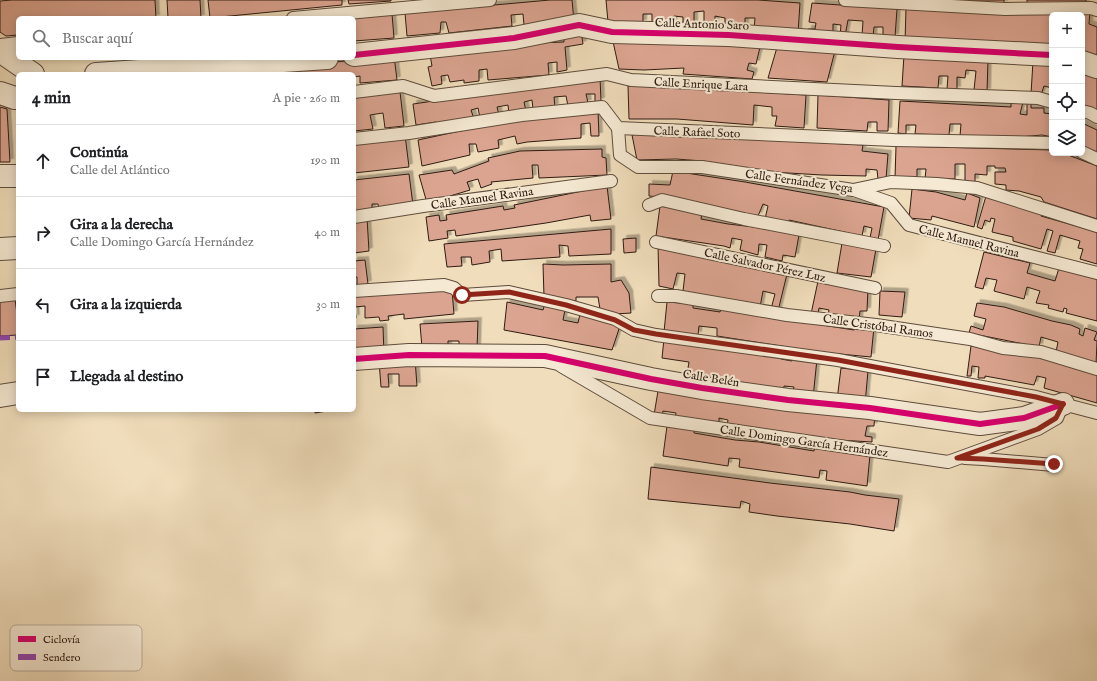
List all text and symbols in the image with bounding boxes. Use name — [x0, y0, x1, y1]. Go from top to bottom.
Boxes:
map controls — [1049, 12, 1085, 156]
button: + — [1049, 12, 1085, 48]
street label: Calle Antonio Saro — [655, 15, 750, 34]
search box — [16, 16, 356, 60]
icon: search — [30, 27, 52, 49]
text: Buscar aquí — [62, 29, 132, 48]
button: − — [1049, 48, 1085, 84]
street label: Calle Enrique Lara — [653, 75, 749, 95]
button: locate — [1049, 84, 1085, 120]
text: 4 min — [32, 88, 71, 109]
text: A pie · 260 m — [273, 90, 340, 107]
button: layers — [1049, 120, 1085, 156]
street label: Calle Rafael Soto — [653, 123, 741, 142]
text: Continúa — [70, 143, 128, 162]
icon: ahead — [32, 150, 54, 172]
text: 190 m — [310, 152, 340, 169]
text: Calle del Atlántico — [70, 162, 170, 179]
street label: Calle Fernández Vega — [744, 167, 854, 197]
street label: Calle Manuel Ravina — [430, 184, 535, 213]
text: Gira a la derecha — [70, 215, 173, 234]
icon: right — [32, 222, 54, 244]
street label: Calle Manuel Ravina — [917, 222, 1021, 261]
text: 40 m — [314, 224, 340, 241]
text: Calle Domingo García Hernández — [70, 234, 254, 251]
street label: Calle Salvador Pérez Luz — [703, 245, 827, 286]
route start — [453, 286, 471, 304]
icon: left — [32, 294, 54, 316]
text: Gira a la izquierda — [70, 295, 182, 314]
text: 30 m — [316, 296, 340, 313]
street label: Calle Cristóbal Ramos — [822, 311, 934, 342]
icon: arrive — [32, 366, 54, 388]
text: Llegada al destino — [70, 367, 183, 386]
street label: Calle Belén — [682, 367, 741, 390]
street label: Calle Domingo García Hernández — [719, 422, 889, 461]
route end — [1045, 455, 1063, 473]
legend — [10, 625, 142, 671]
text: Ciclovía — [43, 633, 80, 647]
text: Sendero — [43, 651, 81, 665]

